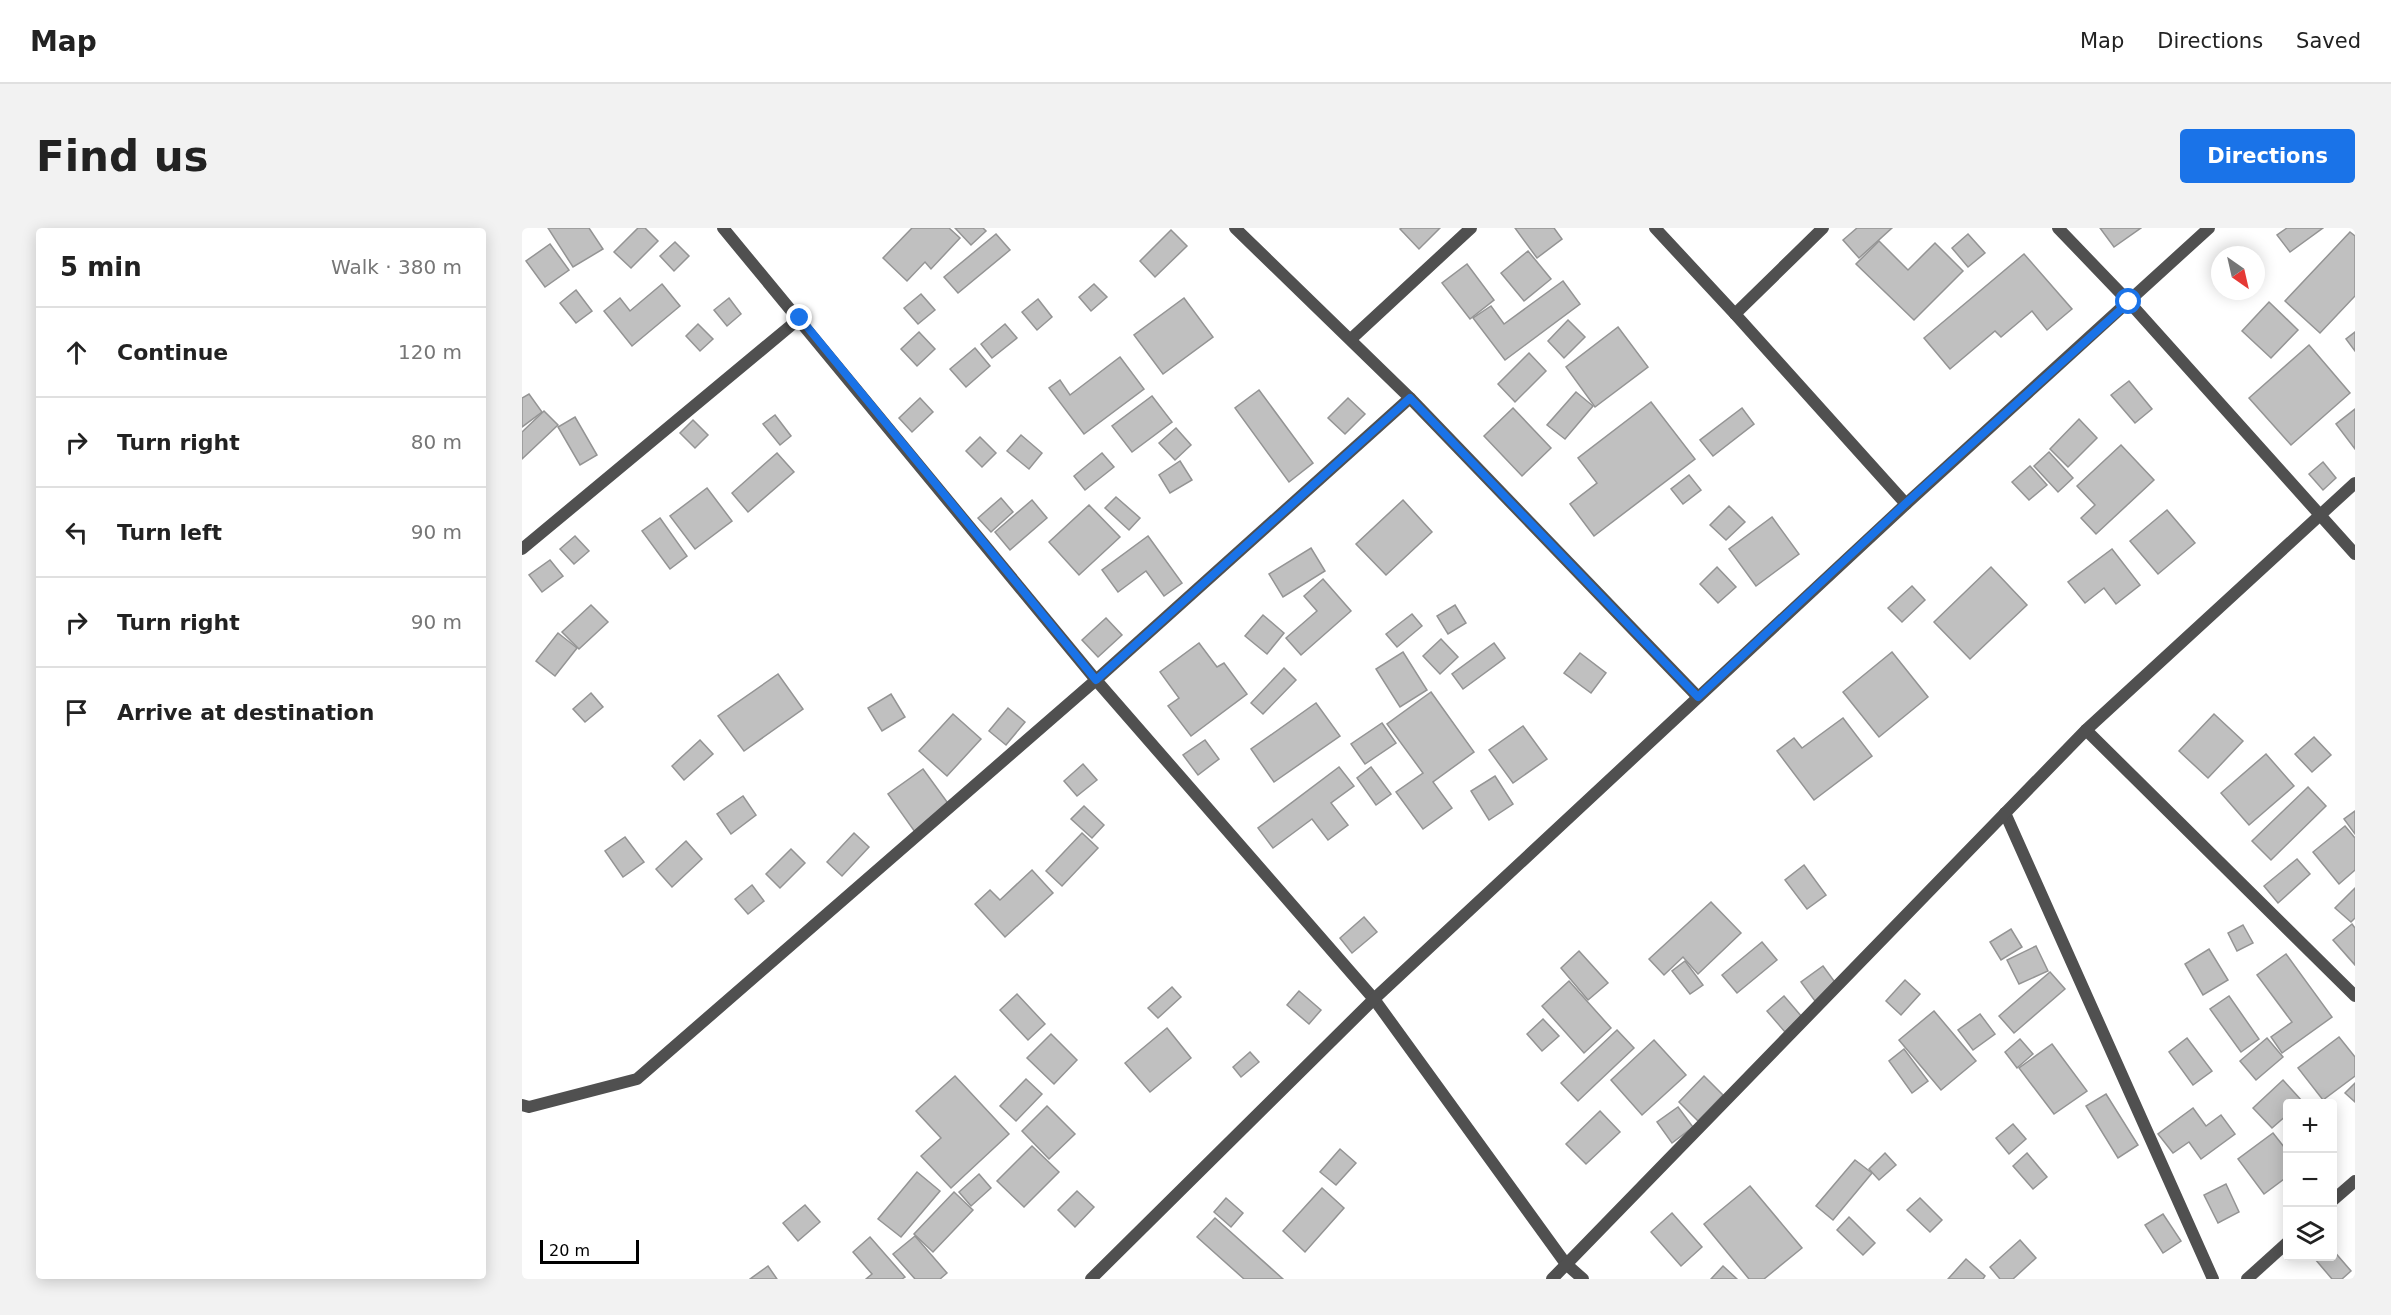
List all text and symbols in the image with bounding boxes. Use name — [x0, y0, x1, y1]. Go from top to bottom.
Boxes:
text: Map — [30, 25, 97, 58]
text: Map — [2080, 29, 2124, 53]
text: Directions — [2157, 29, 2263, 53]
text: Saved — [2296, 29, 2361, 53]
button: Directions — [2180, 129, 2355, 183]
text: Find us — [36, 132, 209, 181]
north arrow — [2211, 246, 2265, 300]
text: 5 min — [60, 252, 142, 282]
text: Walk · 380 m — [331, 255, 462, 279]
route start — [2115, 288, 2141, 314]
route end — [786, 304, 812, 330]
icon: ahead — [60, 336, 93, 369]
text: Continue — [117, 340, 228, 365]
text: 120 m — [398, 340, 462, 364]
icon: right — [60, 426, 93, 459]
text: Turn right — [117, 430, 240, 455]
text: 80 m — [411, 430, 462, 454]
icon: left — [60, 516, 93, 549]
text: Turn left — [117, 520, 222, 545]
text: 90 m — [411, 520, 462, 544]
icon: right — [60, 606, 93, 639]
text: Turn right — [117, 610, 240, 635]
text: 90 m — [411, 610, 462, 634]
icon: arrive — [60, 696, 93, 729]
text: Arrive at destination — [117, 700, 374, 725]
map controls — [2283, 1099, 2337, 1261]
button: + — [2283, 1099, 2337, 1153]
button: − — [2283, 1153, 2337, 1207]
button: layers — [2283, 1207, 2337, 1261]
scale bar — [540, 1237, 639, 1264]
text: 20 m — [549, 1241, 590, 1260]

